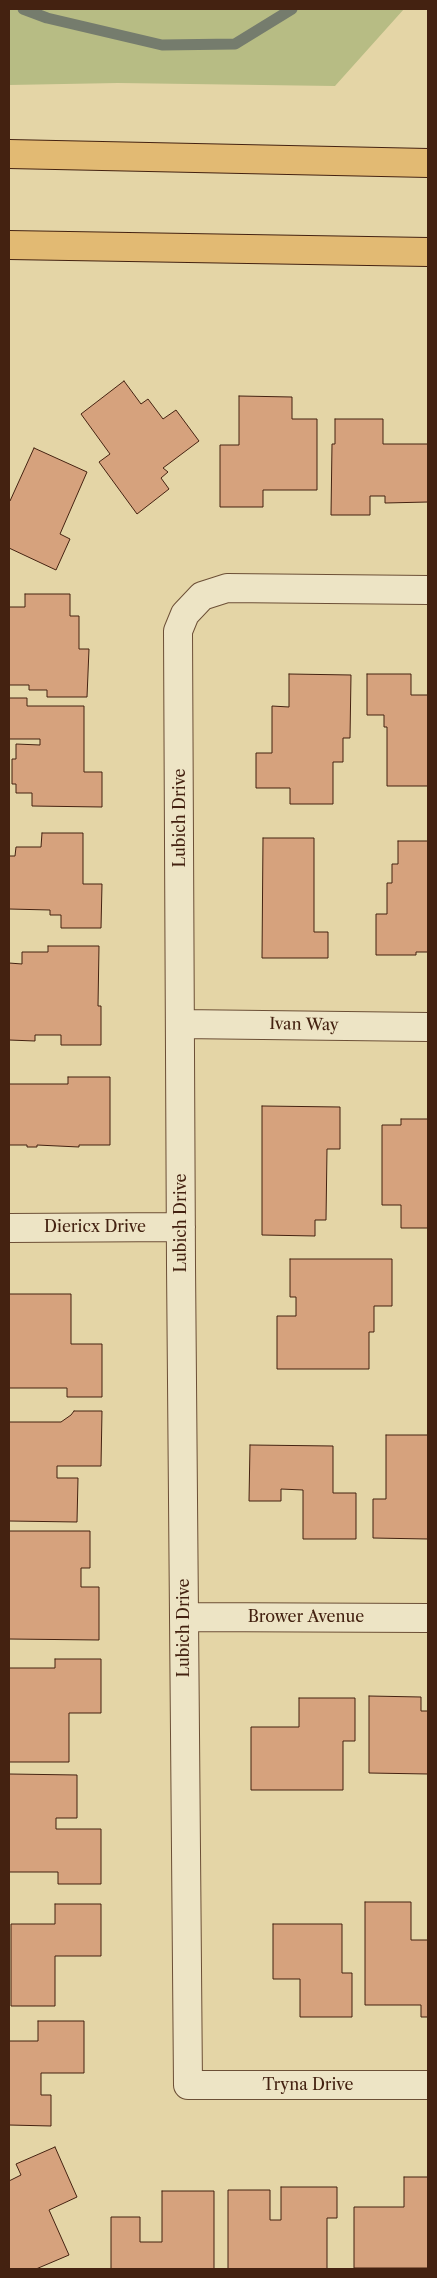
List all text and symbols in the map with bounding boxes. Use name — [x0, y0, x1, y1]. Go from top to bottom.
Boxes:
street label: Lubich Drive — [170, 768, 190, 868]
street label: Ivan Way — [269, 1015, 339, 1035]
street label: Lubich Drive — [171, 1173, 191, 1273]
street label: Diericx Drive — [44, 1217, 146, 1237]
street label: Lubich Drive — [174, 1578, 194, 1678]
street label: Brower Avenue — [248, 1607, 364, 1627]
street label: Tryna Drive — [263, 2075, 353, 2095]

